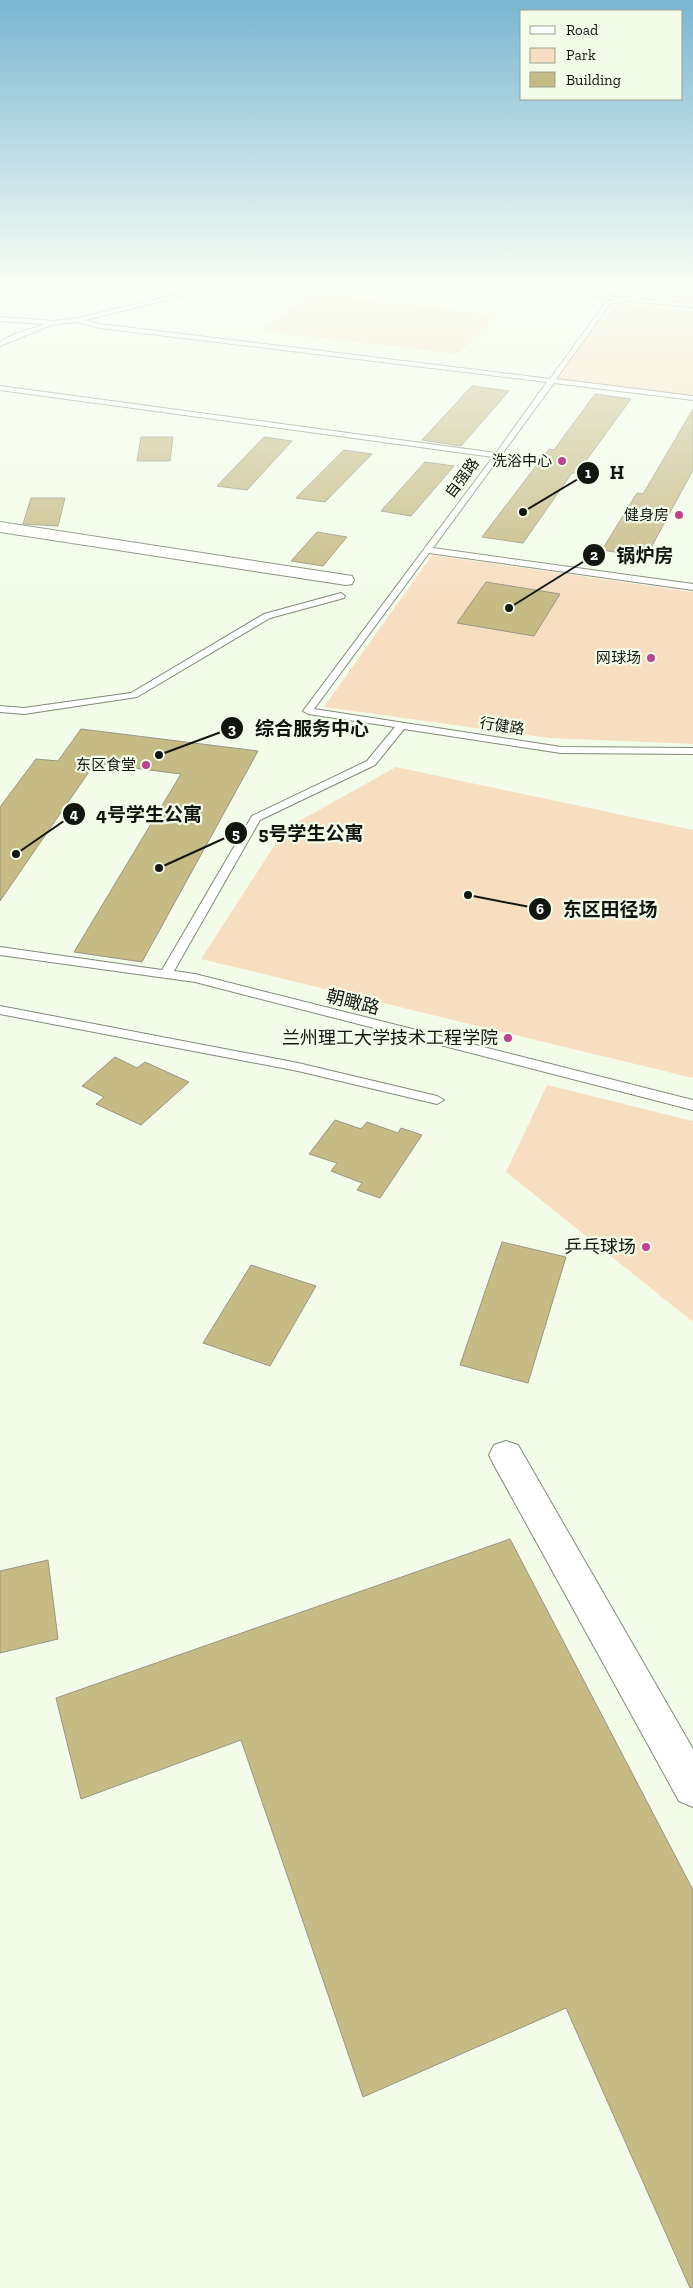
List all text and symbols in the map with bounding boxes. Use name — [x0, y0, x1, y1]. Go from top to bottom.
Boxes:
legend — [520, 10, 683, 100]
text: Road — [566, 21, 599, 39]
text: Park — [566, 46, 596, 64]
text: Building — [566, 71, 621, 89]
place label: 洗浴中心 — [492, 452, 552, 470]
street label: 自强路 — [441, 455, 483, 501]
marker: 洗浴中心 — [556, 455, 568, 467]
callout: H — [575, 456, 635, 490]
text: H — [610, 461, 624, 484]
text: 1 — [585, 464, 591, 482]
place label: 健身房 — [624, 506, 669, 524]
marker: 健身房 — [673, 509, 685, 521]
callout: 锅炉房 — [581, 538, 683, 572]
text: 锅炉房 — [616, 544, 674, 567]
text: 2 — [590, 546, 598, 564]
place label: 网球场 — [596, 649, 641, 667]
marker: 网球场 — [645, 652, 657, 664]
callout: 综合服务中心 — [220, 711, 379, 745]
street label: 行健路 — [478, 714, 526, 738]
text: 综合服务中心 — [255, 717, 369, 740]
text: 3 — [228, 720, 236, 738]
place label: 东区食堂 — [76, 756, 136, 774]
marker: 东区食堂 — [140, 759, 152, 771]
callout: 4号学生公寓 — [61, 797, 212, 831]
text: 4号学生公寓 — [96, 803, 202, 826]
text: 4 — [70, 805, 79, 823]
callout: 5号学生公寓 — [224, 816, 373, 850]
text: 5号学生公寓 — [259, 822, 363, 845]
text: 5 — [232, 825, 240, 843]
callout: 东区田径场 — [528, 892, 668, 926]
text: 东区田径场 — [562, 898, 658, 921]
text: 6 — [536, 900, 544, 918]
street label: 朝瞰路 — [324, 985, 382, 1019]
place label: 兰州理工大学技术工程学院 — [282, 1027, 498, 1049]
marker: 兰州理工大学技术工程学院 — [502, 1032, 514, 1044]
place label: 乒乓球场 — [564, 1236, 636, 1258]
marker: 乒乓球场 — [640, 1241, 652, 1253]

